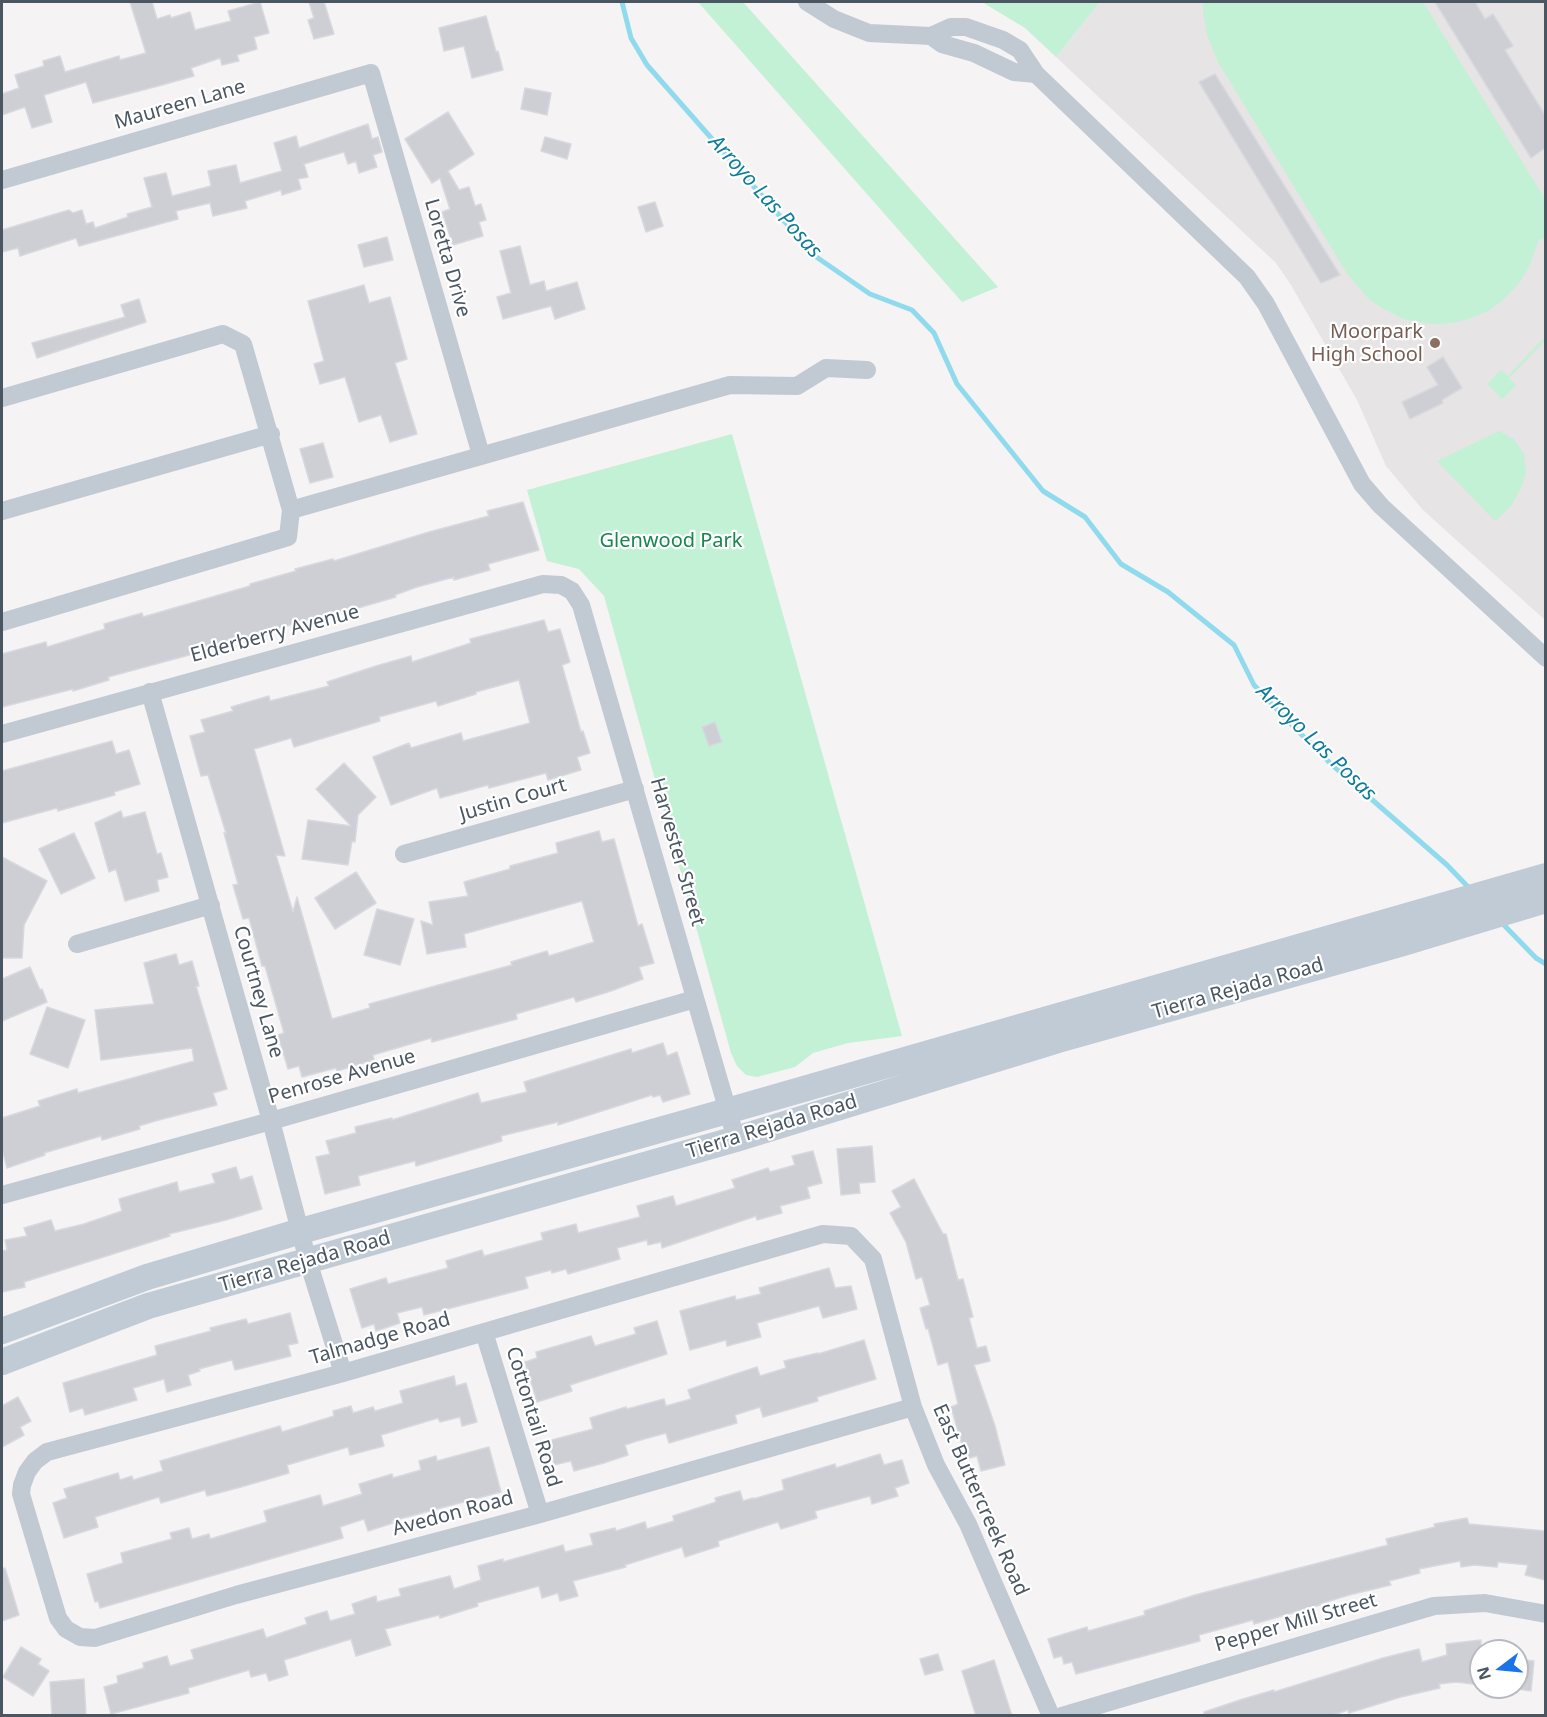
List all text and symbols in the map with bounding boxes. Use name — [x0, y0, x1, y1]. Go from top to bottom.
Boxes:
street label: Maureen Lane — [112, 75, 248, 135]
water label: Arroyo Las Posas — [703, 130, 827, 264]
street label: Loretta Drive — [419, 196, 475, 320]
place label: Moorpark High School — [1311, 320, 1423, 367]
marker: Moorpark High School — [1428, 336, 1442, 350]
park label: Glenwood Park — [599, 529, 743, 553]
street label: Elderberry Avenue — [188, 600, 362, 668]
water label: Arroyo Las Posas — [1251, 679, 1381, 807]
street label: Justin Court — [457, 773, 569, 827]
street label: Harvester Street — [644, 775, 710, 929]
street label: Courtney Lane — [228, 923, 288, 1061]
street label: Tierra Rejada Road — [1150, 953, 1326, 1025]
street label: Penrose Avenue — [266, 1045, 418, 1109]
street label: Tierra Rejada Road — [684, 1090, 860, 1164]
street label: Tierra Rejada Road — [217, 1226, 393, 1298]
street label: Talmadge Road — [307, 1307, 453, 1371]
street label: Cottontail Road — [500, 1344, 566, 1490]
street label: East Buttercreek Road — [927, 1400, 1033, 1600]
street label: Avedon Road — [390, 1486, 516, 1542]
street label: Pepper Mill Street — [1212, 1588, 1380, 1658]
north arrow — [1469, 1639, 1529, 1699]
text: N — [1471, 1664, 1496, 1683]

